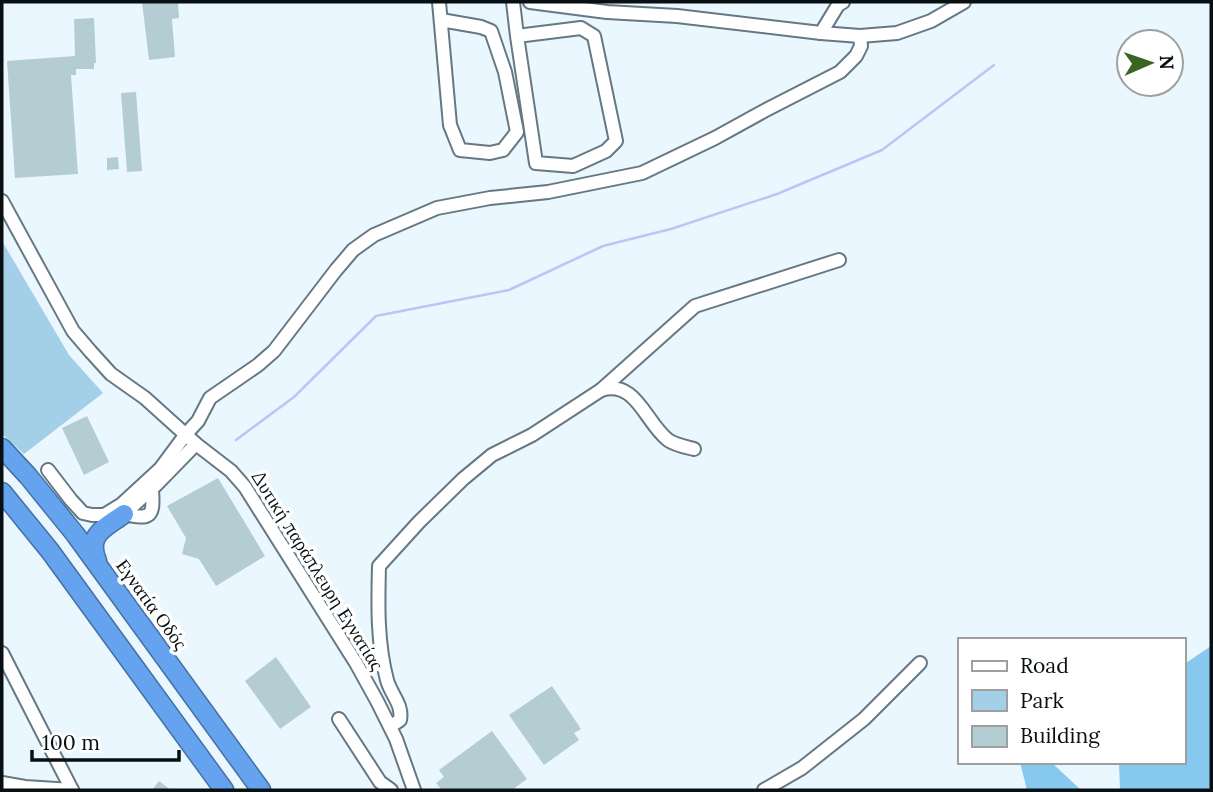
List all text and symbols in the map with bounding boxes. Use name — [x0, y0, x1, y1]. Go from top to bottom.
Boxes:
north arrow — [1115, 28, 1185, 98]
text: N — [1155, 55, 1179, 70]
street label: Δυτική παράπλευρη Εγνατίας — [247, 466, 390, 675]
street label: Εγνατία Οδός — [111, 554, 193, 654]
legend — [958, 638, 1185, 764]
text: Road — [1020, 652, 1069, 679]
text: Park — [1020, 687, 1064, 714]
scale bar — [32, 718, 178, 762]
text: Building — [1020, 722, 1100, 749]
text: 100 m — [42, 729, 100, 756]

